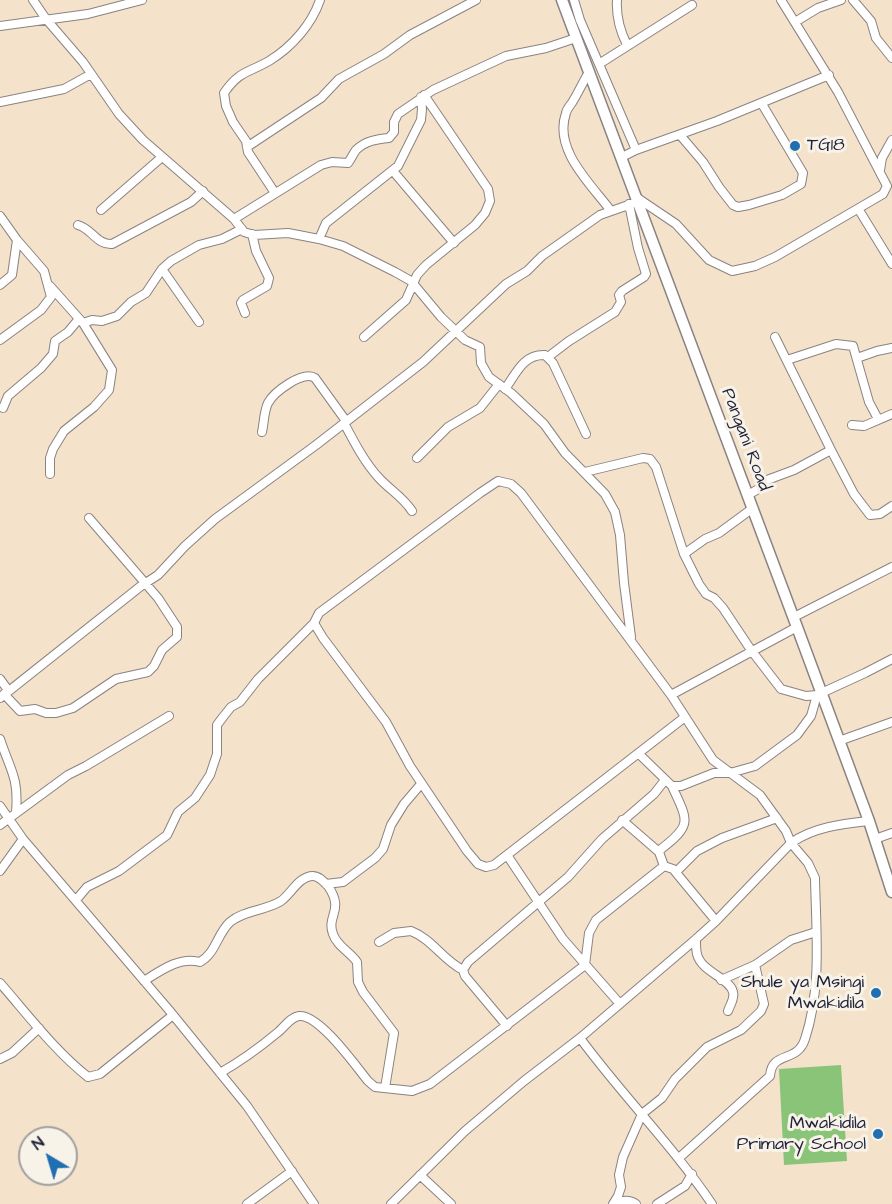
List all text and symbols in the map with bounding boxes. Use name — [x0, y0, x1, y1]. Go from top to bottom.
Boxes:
place label: TG18 — [807, 135, 845, 157]
marker: TG18 — [788, 139, 802, 153]
street label: Pangani Road — [716, 386, 774, 494]
place label: Shule ya Msingi Mwakidila — [741, 972, 864, 1014]
marker: Shule ya Msingi Mwakidila — [869, 986, 883, 1000]
place label: Mwakidila Primary School — [737, 1113, 866, 1156]
north arrow — [18, 1126, 78, 1186]
marker: Mwakidila Primary School — [871, 1127, 885, 1141]
text: N — [27, 1132, 49, 1155]

